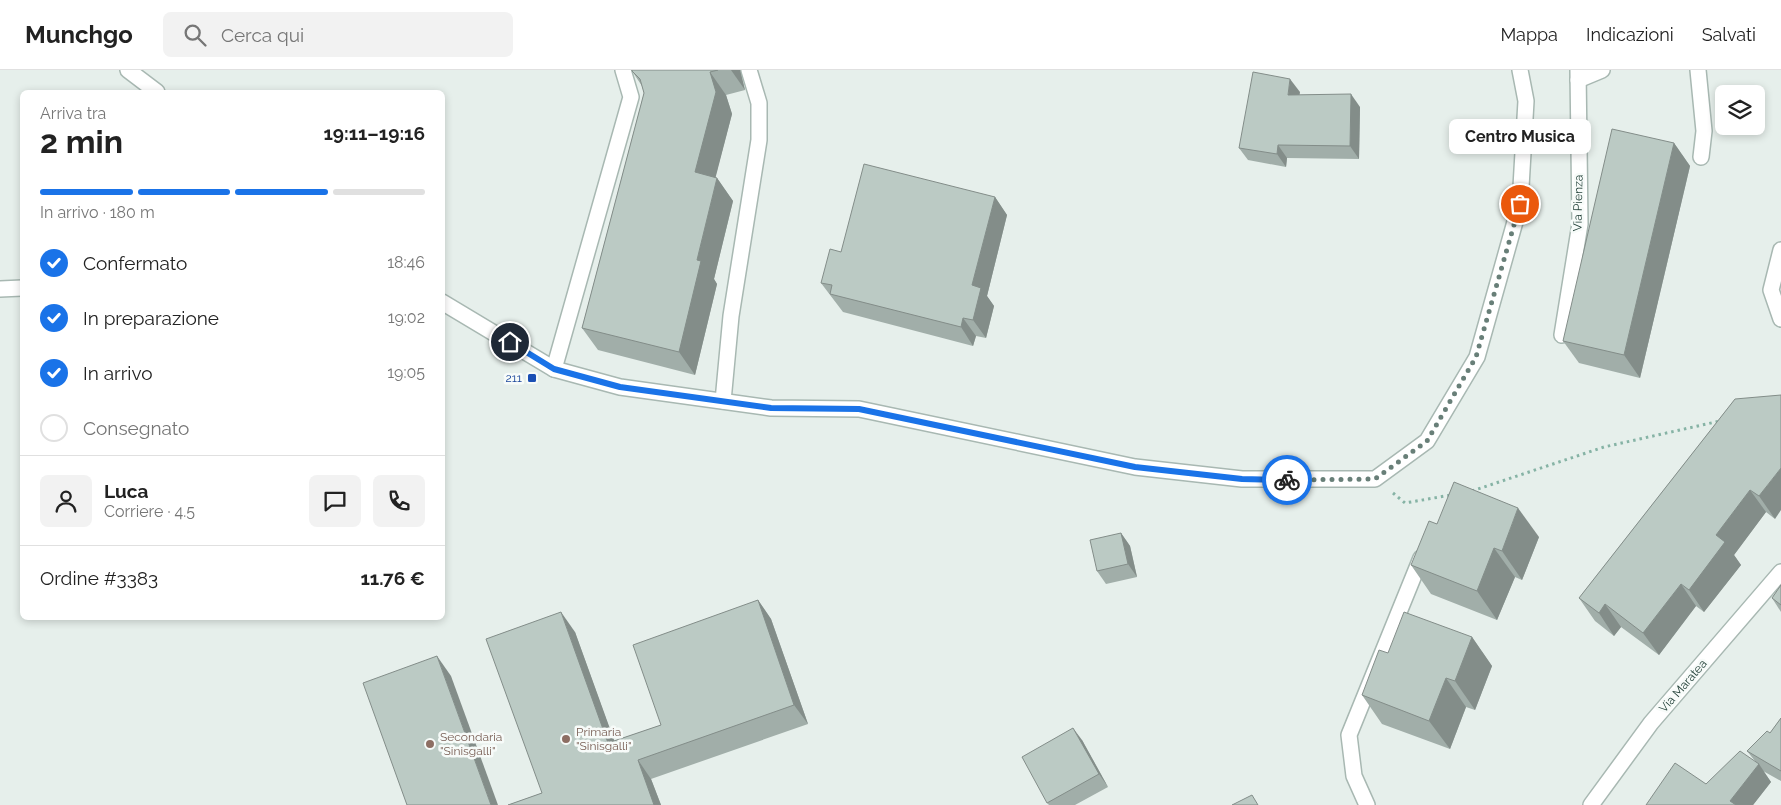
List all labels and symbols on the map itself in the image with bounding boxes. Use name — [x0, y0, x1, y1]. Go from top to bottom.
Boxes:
callout: Centro Musica — [1449, 119, 1591, 154]
street label: Via Pienza — [1571, 174, 1585, 232]
pin — [1499, 183, 1541, 225]
pin — [489, 321, 531, 363]
place label: 211 — [505, 371, 522, 385]
marker: 211 — [526, 372, 538, 384]
courier — [1262, 455, 1312, 505]
street label: Via Maratea — [1656, 657, 1710, 715]
place label: Primaria "Sinisgalli" — [576, 725, 631, 753]
place label: Secondaria "Sinisgalli" — [440, 730, 502, 758]
marker: Primaria "Sinisgalli" — [560, 733, 572, 745]
marker: Secondaria "Sinisgalli" — [424, 738, 436, 750]

